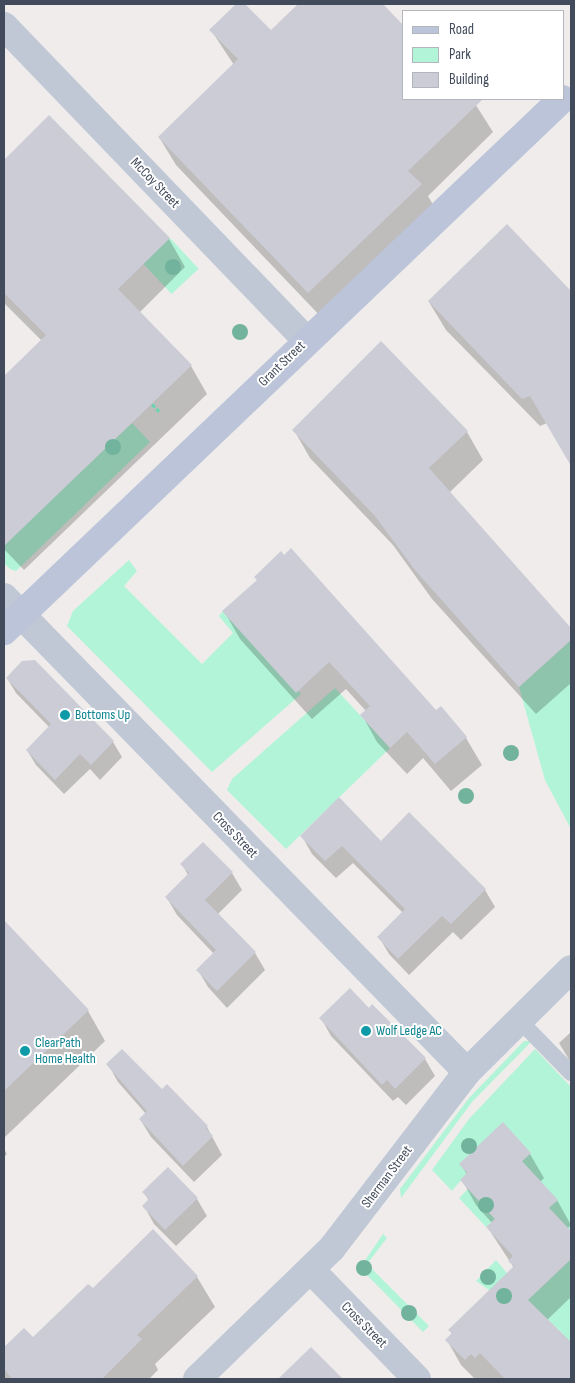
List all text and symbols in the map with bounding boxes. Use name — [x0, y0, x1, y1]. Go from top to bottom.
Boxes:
legend — [402, 10, 565, 100]
text: Road — [449, 20, 474, 39]
text: Park — [449, 45, 471, 64]
text: Building — [449, 70, 489, 89]
street label: McCoy Street — [127, 154, 183, 212]
street label: Grant Street — [255, 338, 309, 390]
place label: Bottoms Up — [75, 707, 130, 723]
marker: Bottoms Up — [59, 709, 71, 721]
street label: Cross Street — [209, 808, 261, 862]
place label: Wolf Ledge AC — [376, 1023, 442, 1039]
marker: Wolf Ledge AC — [360, 1025, 372, 1037]
place label: ClearPath Home Health — [35, 1035, 96, 1068]
marker: ClearPath Home Health — [19, 1045, 31, 1057]
street label: Sherman Street — [358, 1142, 416, 1212]
street label: Cross Street — [338, 1299, 390, 1351]

